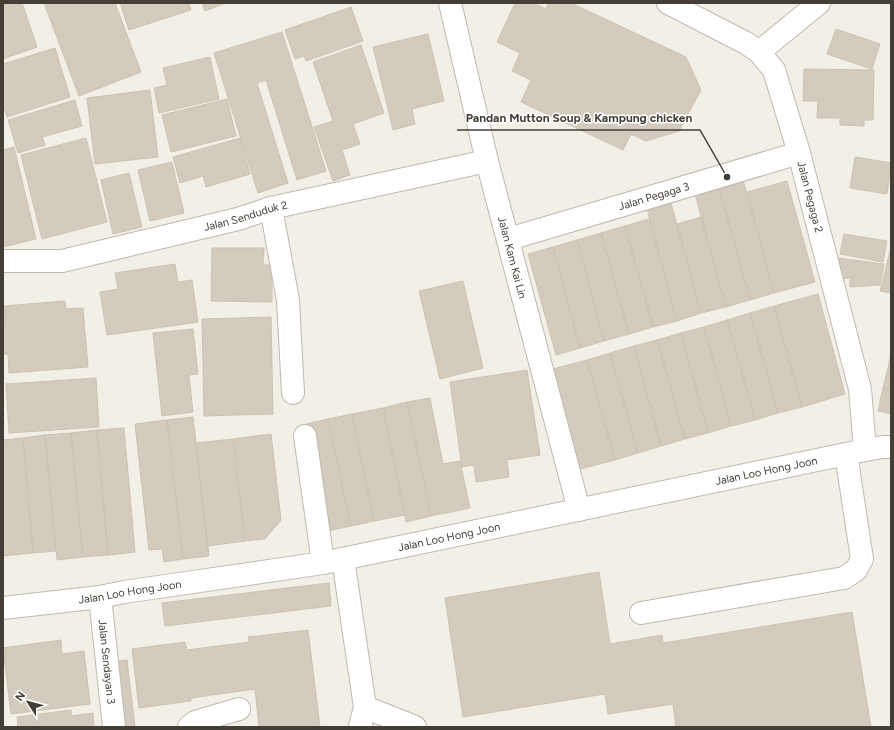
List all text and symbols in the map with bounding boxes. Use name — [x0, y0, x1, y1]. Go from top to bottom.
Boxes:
callout: Pandan Mutton Soup & Kampung chicken — [457, 106, 700, 130]
text: Pandan Mutton Soup & Kampung chicken — [466, 111, 693, 125]
street label: Jalan Pegaga 2 — [794, 160, 825, 234]
street label: Jalan Pegaga 3 — [617, 180, 691, 213]
street label: Jalan Senduduk 2 — [202, 199, 289, 234]
street label: Jalan Kam Kai Lin — [495, 215, 529, 300]
street label: Jalan Loo Hong Joon — [714, 454, 819, 488]
street label: Jalan Loo Hong Joon — [397, 520, 501, 554]
street label: Jalan Loo Hong Joon — [78, 578, 182, 606]
street label: Jalan Sendayan 3 — [95, 619, 117, 705]
north arrow — [8, 682, 48, 722]
text: N — [13, 689, 28, 704]

